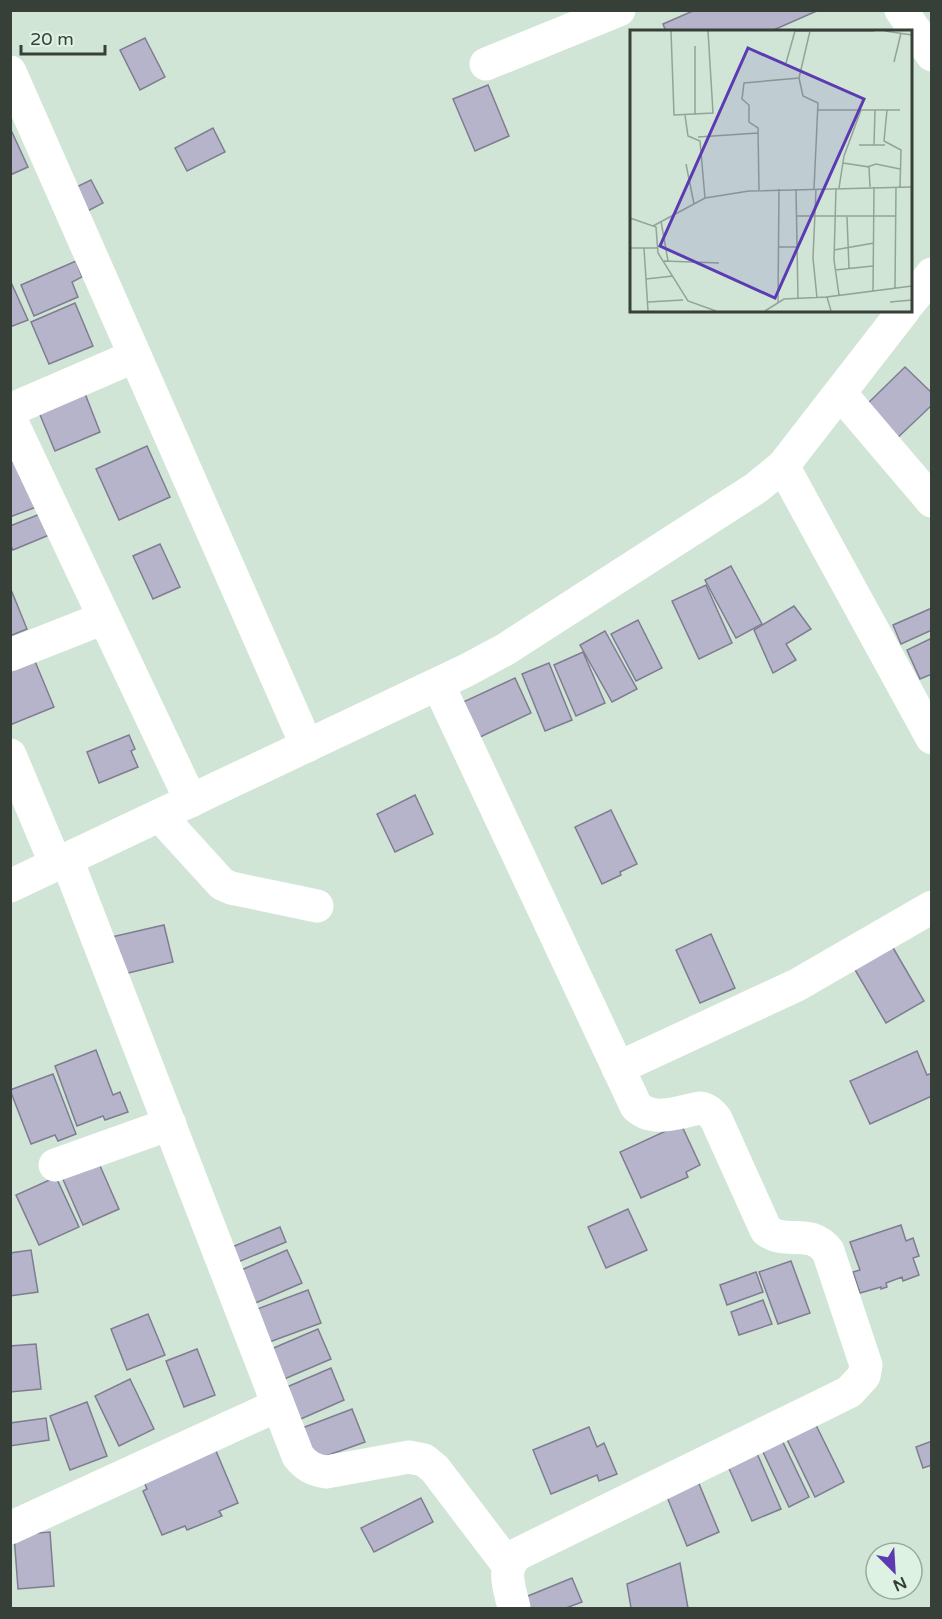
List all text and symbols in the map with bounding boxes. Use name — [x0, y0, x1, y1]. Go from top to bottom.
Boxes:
scale bar — [21, 18, 105, 56]
text: 20 m — [30, 28, 74, 50]
inset map — [630, 30, 912, 312]
north arrow — [864, 1541, 924, 1601]
text: N — [890, 1572, 910, 1596]

